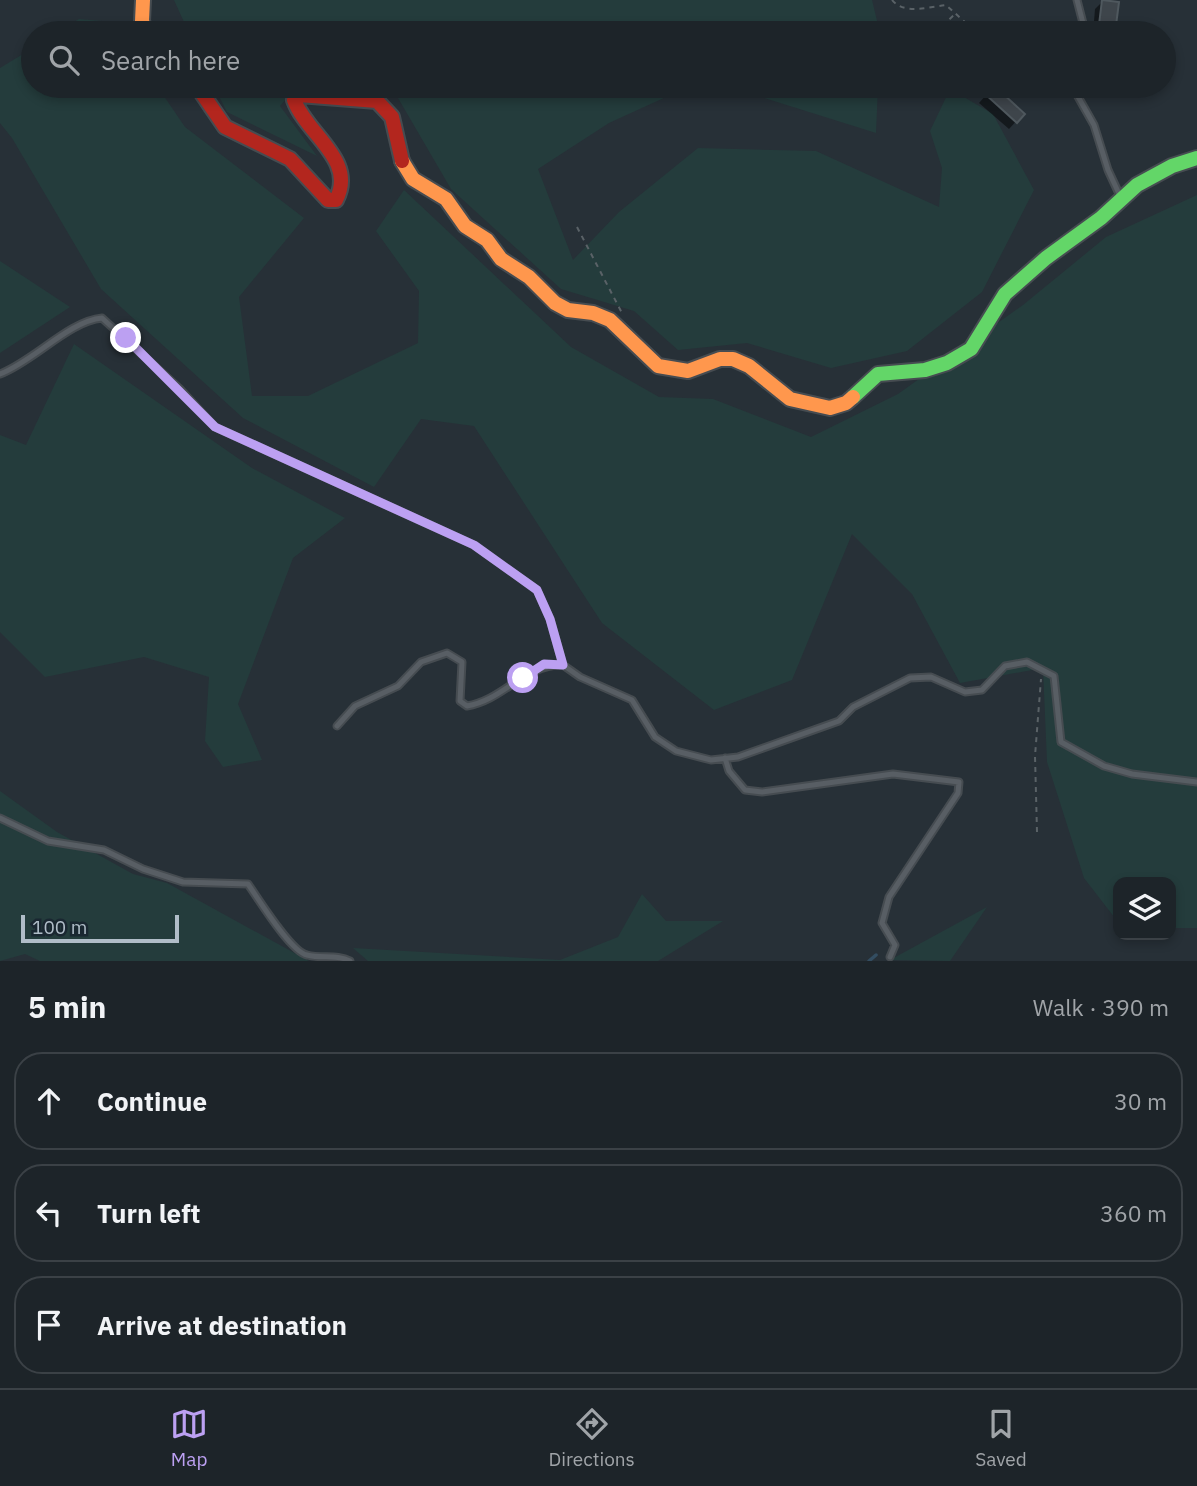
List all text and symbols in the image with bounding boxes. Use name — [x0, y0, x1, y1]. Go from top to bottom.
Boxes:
search box — [21, 21, 1176, 98]
icon: search — [45, 41, 83, 79]
text: Search here — [101, 43, 240, 77]
route end — [110, 322, 141, 353]
route start — [507, 662, 538, 693]
map controls — [1113, 877, 1176, 940]
button: layers — [1113, 877, 1176, 940]
scale bar — [21, 912, 178, 944]
text: 100 m — [32, 915, 87, 939]
text: 5 min — [28, 987, 106, 1026]
text: Walk · 390 m — [1033, 992, 1169, 1022]
icon: ahead — [30, 1082, 68, 1120]
text: Continue — [97, 1084, 207, 1118]
text: 30 m — [1114, 1086, 1167, 1116]
icon: left — [30, 1194, 68, 1232]
text: Turn left — [97, 1196, 200, 1230]
text: 360 m — [1100, 1198, 1167, 1228]
icon: arrive — [30, 1306, 68, 1344]
text: Arrive at destination — [97, 1308, 347, 1342]
tab: Map — [170, 1405, 208, 1471]
tab: Directions — [548, 1405, 635, 1471]
tab: Saved — [975, 1405, 1027, 1471]

